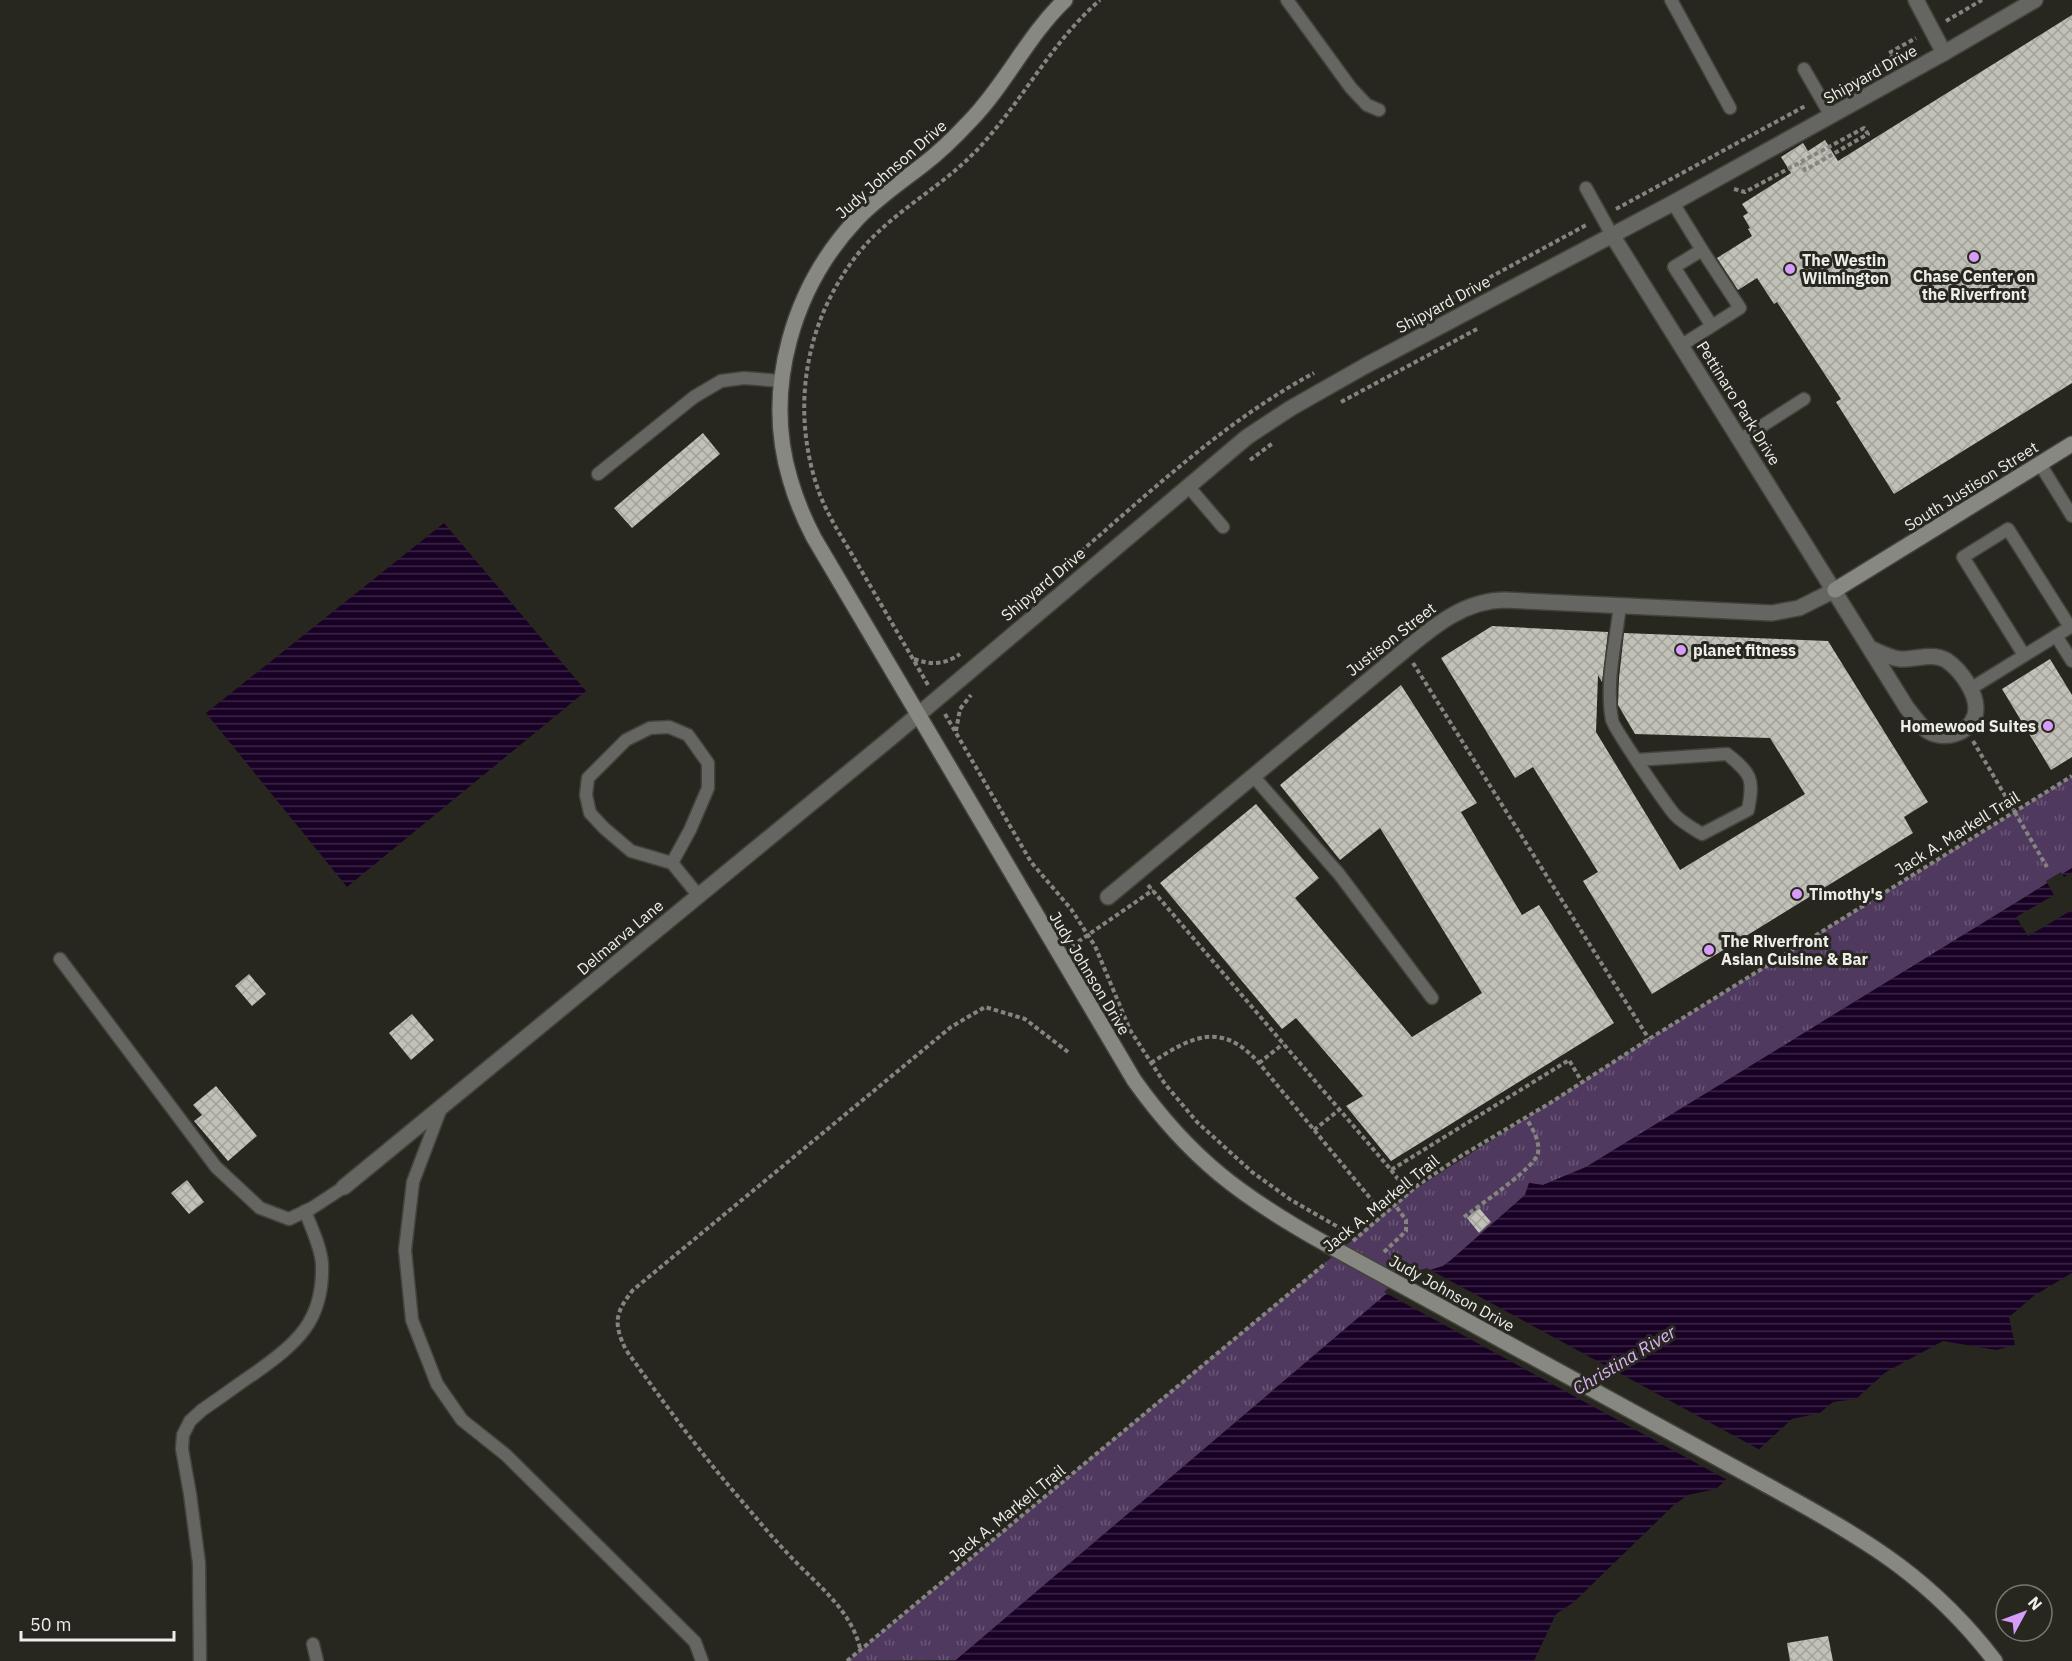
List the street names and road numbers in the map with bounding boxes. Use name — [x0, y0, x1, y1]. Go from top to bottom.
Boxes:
street label: Shipyard Drive — [1820, 40, 1920, 108]
street label: Judy Johnson Drive — [831, 115, 951, 223]
street label: Shipyard Drive — [1392, 271, 1494, 337]
street label: Pettinaro Park Drive — [1693, 337, 1785, 469]
street label: South Justison Street — [1900, 437, 2042, 535]
street label: Shipyard Drive — [997, 543, 1089, 625]
street label: Justison Street — [1342, 598, 1440, 680]
street label: Jack A. Markell Trail — [1891, 787, 2023, 879]
street label: Delmarva Lane — [573, 895, 668, 979]
street label: Judy Johnson Drive — [1045, 908, 1135, 1038]
street label: Jack A. Markell Trail — [1319, 1150, 1443, 1256]
street label: Judy Johnson Drive — [1386, 1250, 1518, 1336]
street label: Jack A. Markell Trail — [945, 1460, 1069, 1566]

